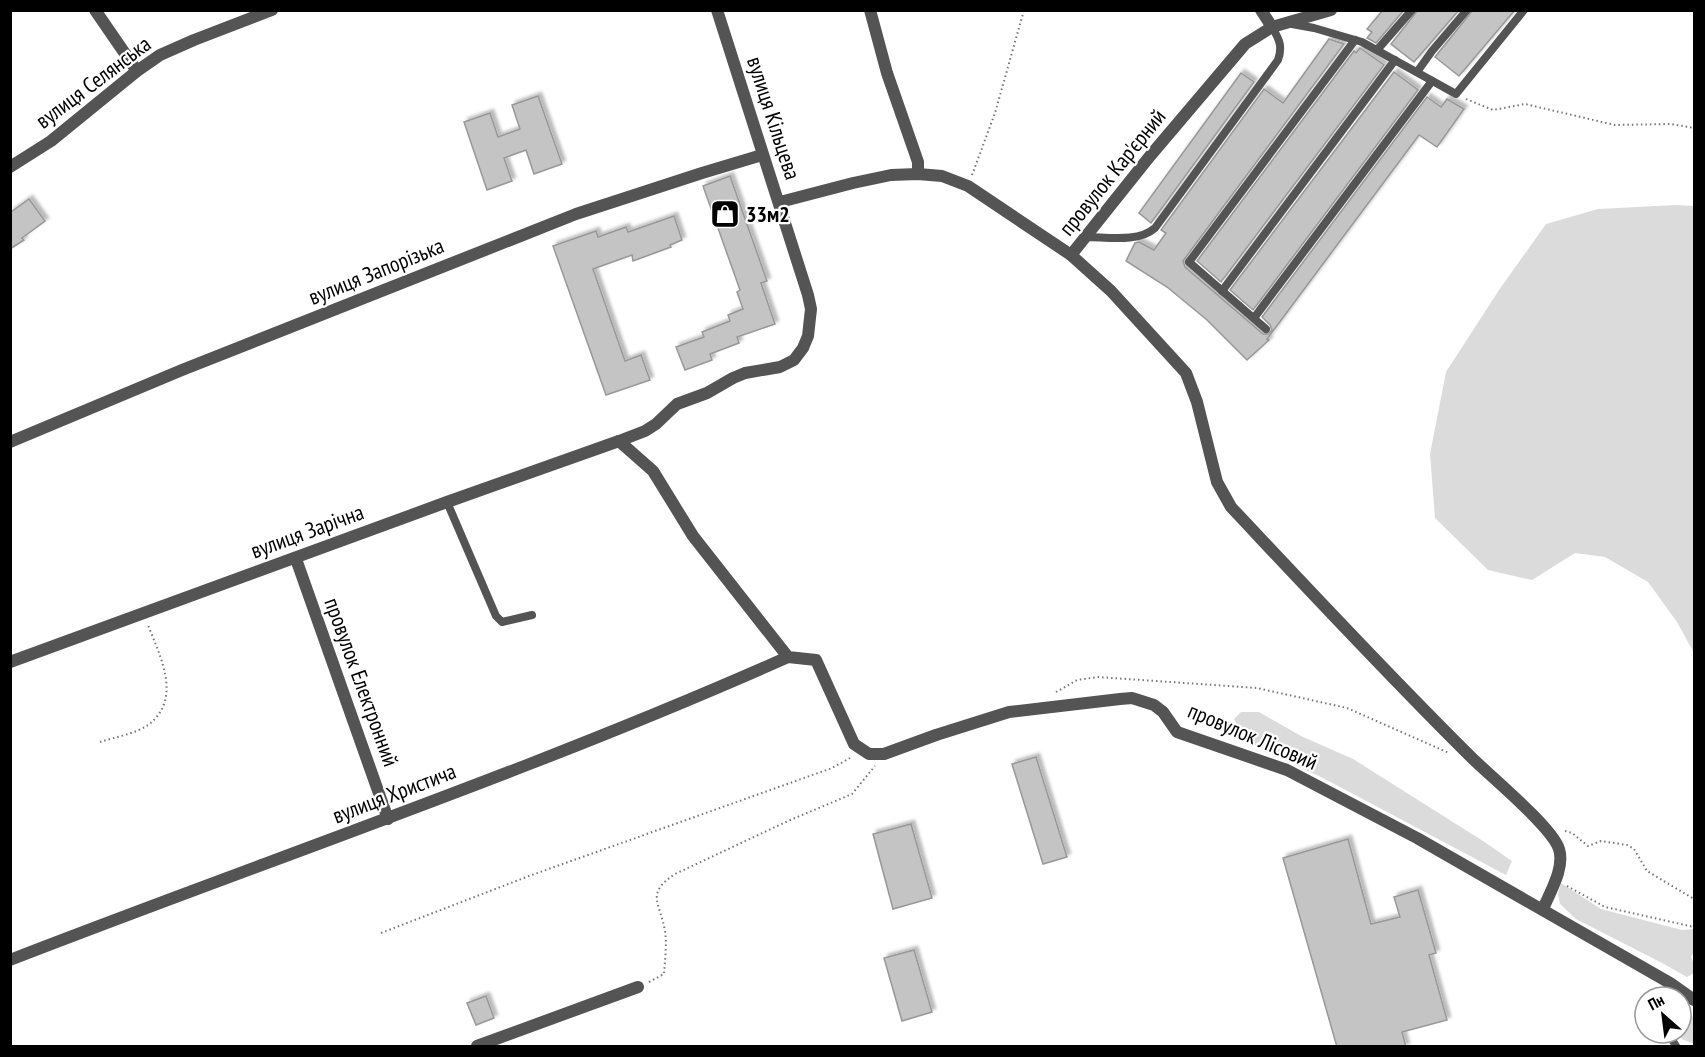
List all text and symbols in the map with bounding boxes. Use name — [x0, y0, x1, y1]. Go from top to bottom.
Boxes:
street label: вулиця Селянська — [30, 30, 156, 134]
street label: вулиця Кільцева — [741, 53, 807, 183]
street label: провулок Кар'єрний — [1052, 103, 1172, 241]
shop icon: 33м2 — [709, 198, 741, 230]
place label: 33м2 — [746, 200, 790, 228]
street label: вулиця Запорізька — [304, 231, 448, 311]
street label: вулиця Зарічна — [247, 498, 367, 564]
street label: провулок Електронний — [318, 594, 406, 770]
street label: провулок Лісовий — [1184, 696, 1322, 776]
street label: вулиця Христича — [328, 757, 460, 829]
north arrow — [1633, 985, 1693, 1045]
text: Пн — [1644, 989, 1667, 1014]

